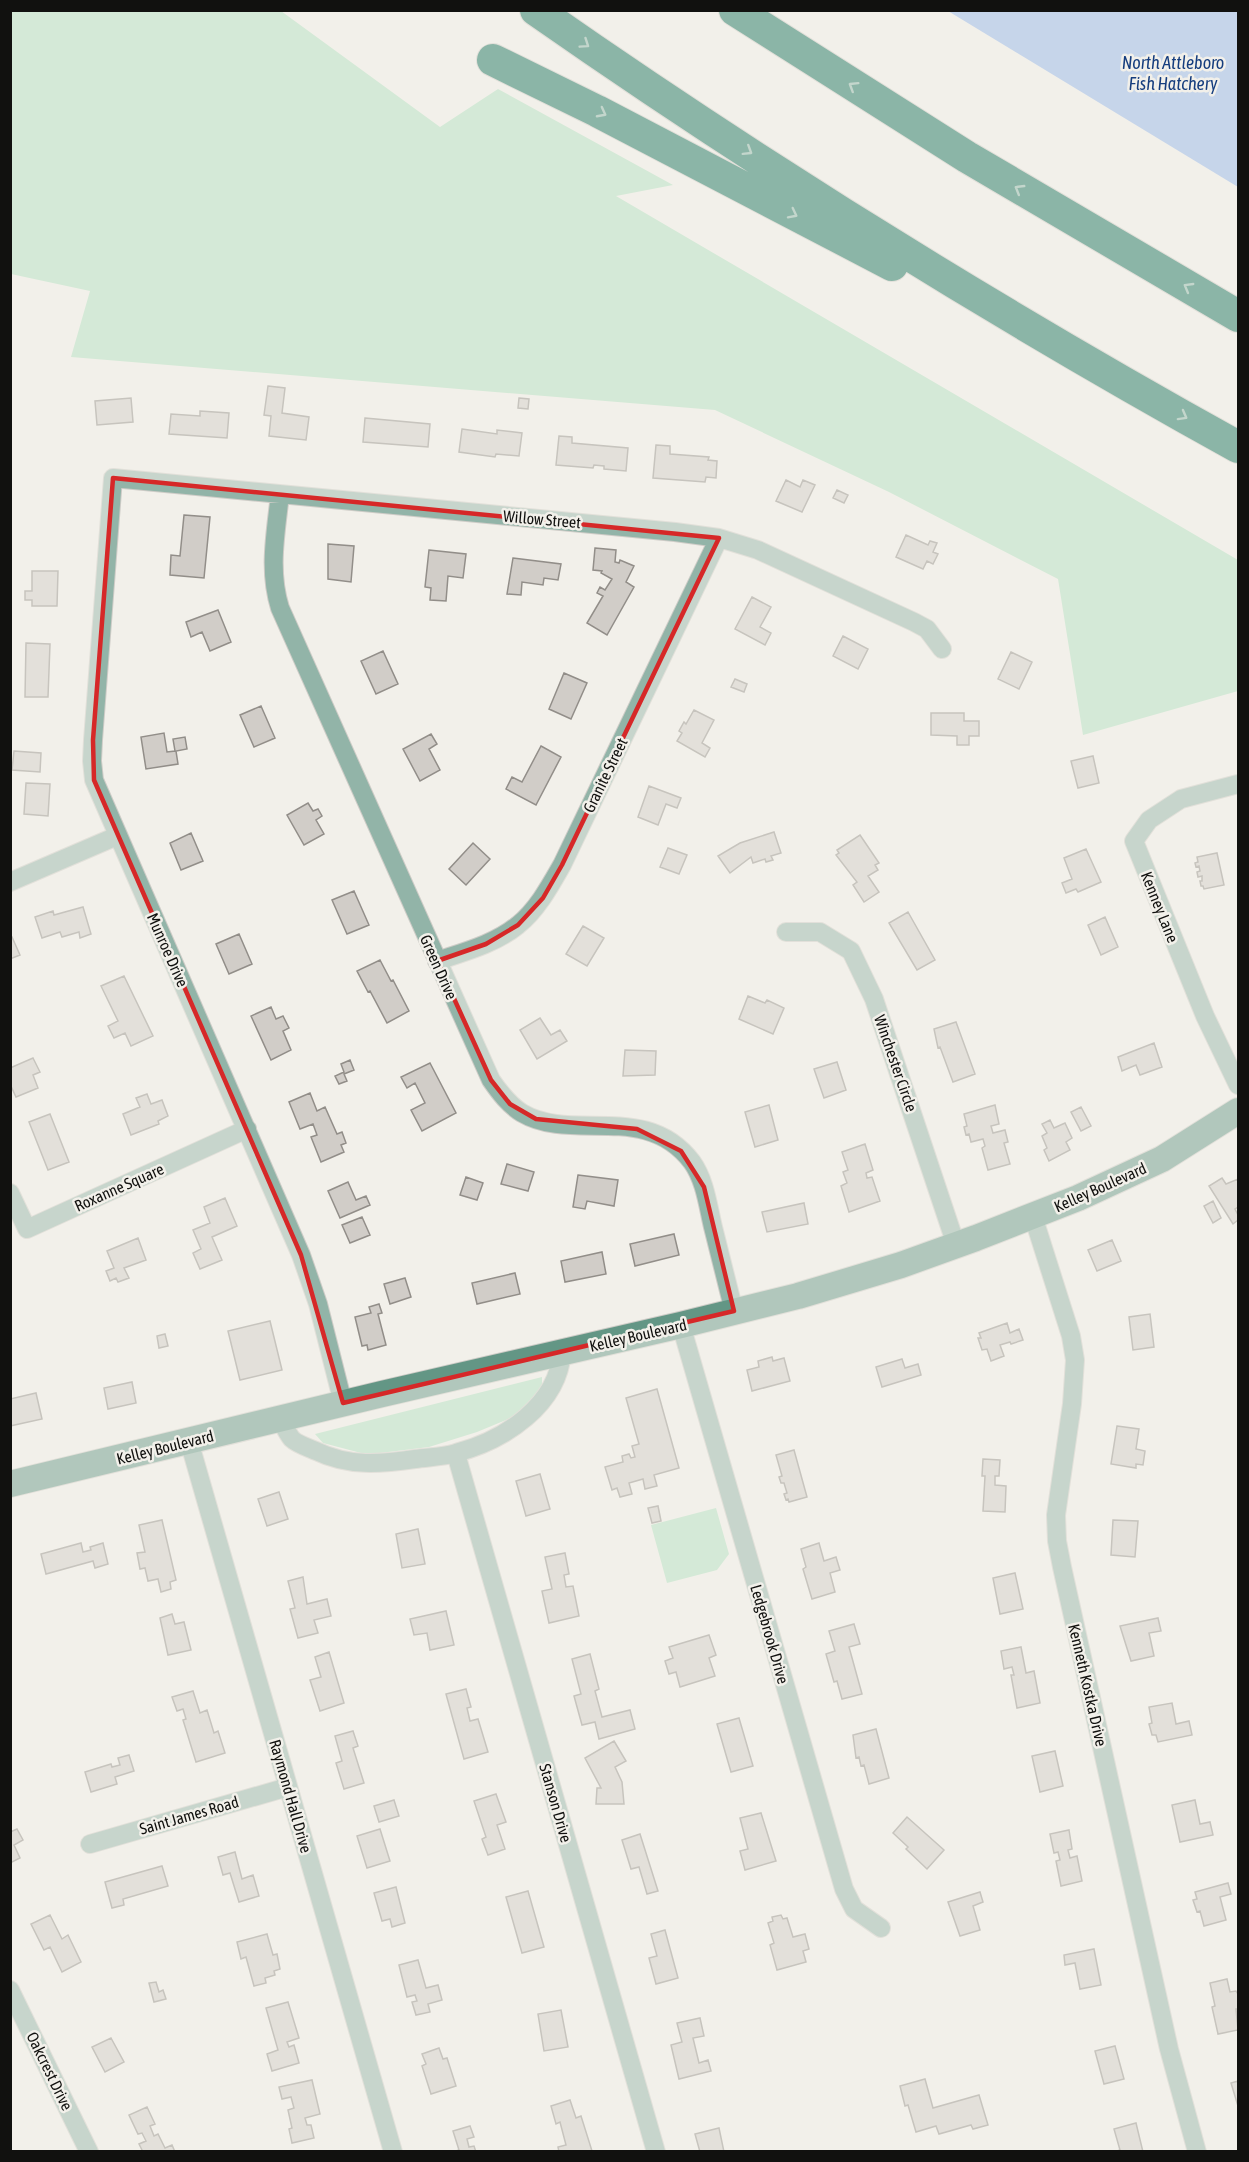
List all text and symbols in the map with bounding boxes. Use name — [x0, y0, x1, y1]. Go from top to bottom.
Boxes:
one-way arrow — [578, 37, 589, 48]
water label: North Attleboro Fish Hatchery — [1122, 52, 1224, 94]
one-way arrow — [849, 83, 860, 94]
one-way arrow — [596, 106, 606, 117]
one-way arrow — [741, 143, 752, 154]
one-way arrow — [1015, 184, 1025, 196]
one-way arrow — [787, 206, 798, 218]
one-way arrow — [1184, 283, 1194, 294]
one-way arrow — [1177, 409, 1187, 420]
street label: Willow Street — [502, 507, 582, 531]
street label: Granite Street — [579, 734, 631, 815]
street label: Kenney Lane — [1137, 869, 1182, 945]
street label: Munroe Drive — [144, 910, 192, 990]
street label: Green Drive — [417, 932, 461, 1002]
street label: Winchester Circle — [871, 1012, 921, 1114]
street label: Roxanne Square — [72, 1159, 167, 1216]
street label: Kelley Boulevard — [1051, 1159, 1149, 1216]
street label: Kelley Boulevard — [588, 1315, 689, 1356]
street label: Kelley Boulevard — [115, 1426, 216, 1469]
street label: Ledgebrook Drive — [746, 1582, 793, 1686]
street label: Kenneth Kostka Drive — [1065, 1622, 1111, 1748]
street label: Raymond Hall Drive — [265, 1737, 316, 1855]
street label: Stanson Drive — [536, 1762, 576, 1844]
street label: Saint James Road — [137, 1792, 241, 1838]
street label: Oakcrest Drive — [23, 2029, 77, 2113]

